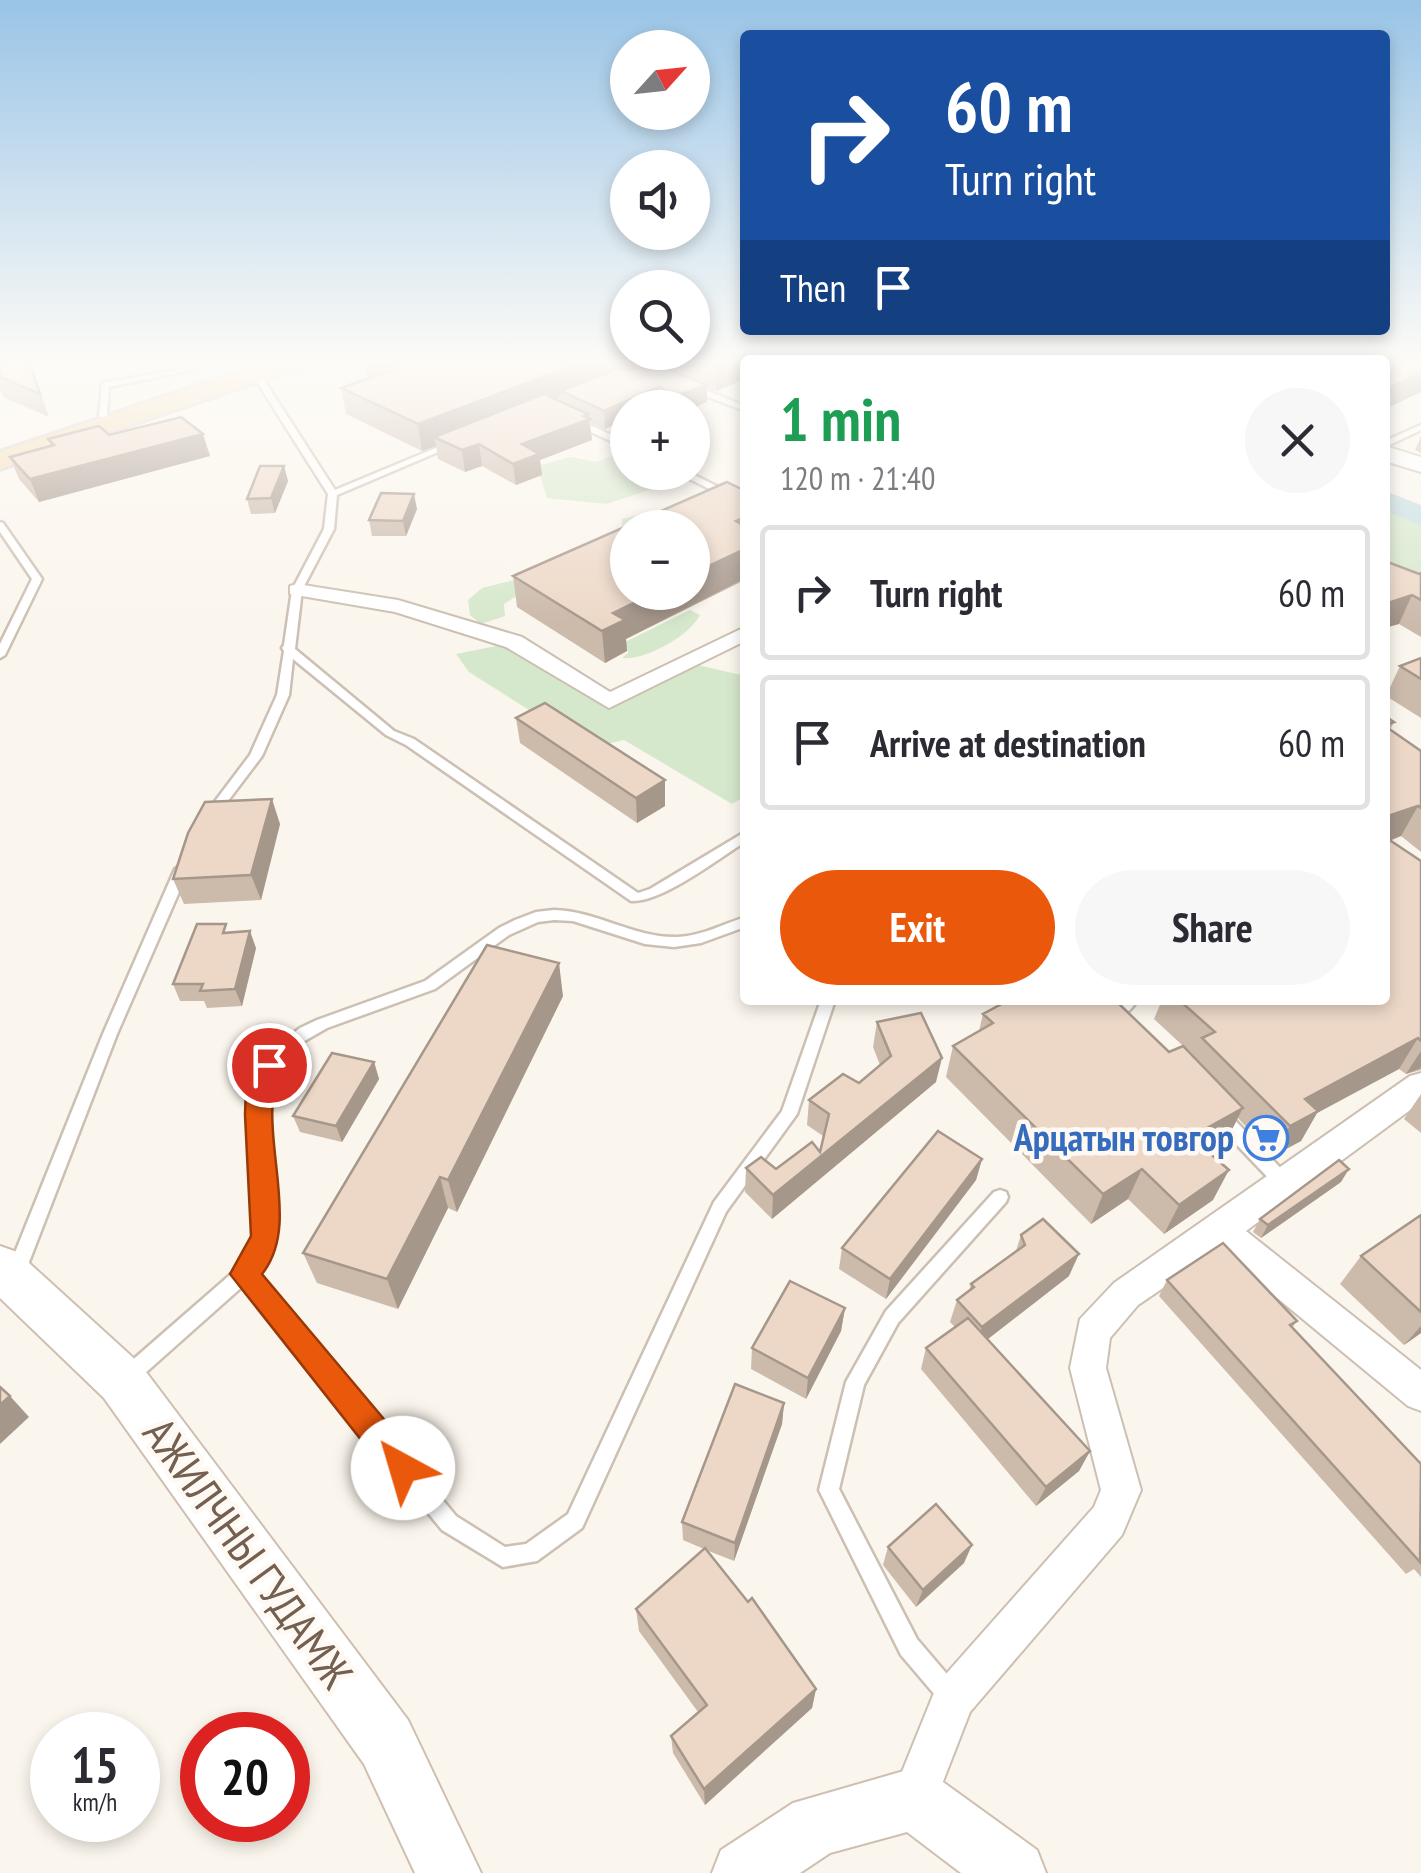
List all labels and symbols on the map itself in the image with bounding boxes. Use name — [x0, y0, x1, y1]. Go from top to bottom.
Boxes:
north arrow — [610, 30, 710, 130]
pin — [227, 1023, 312, 1108]
place label: Арцатын товгор — [1013, 1112, 1234, 1161]
supermarket icon: Арцатын товгор — [1243, 1115, 1289, 1161]
street label: АЖИЛЧНЫ ГУДАМЖ — [131, 1406, 367, 1699]
position arrow — [351, 1416, 455, 1520]
speed limit sign: 20 — [180, 1712, 310, 1842]

